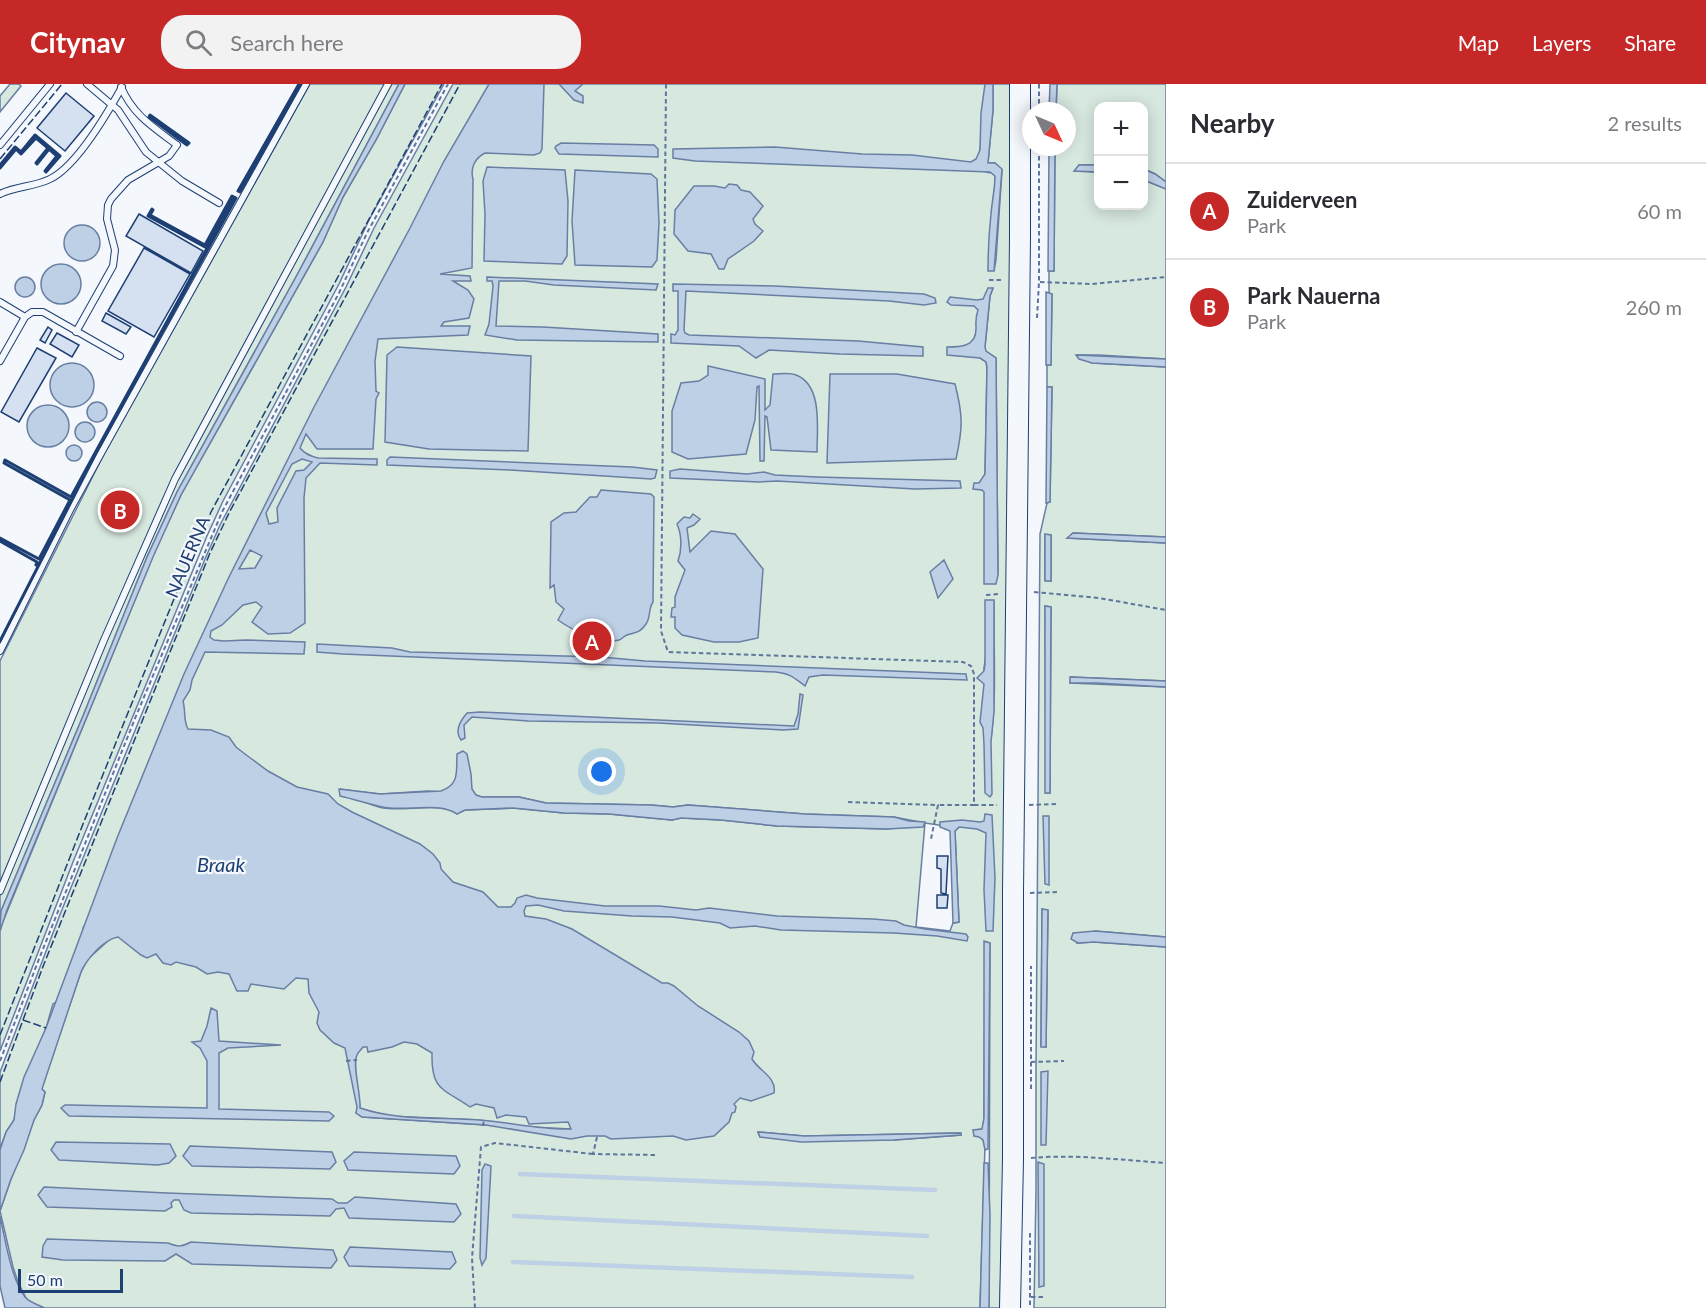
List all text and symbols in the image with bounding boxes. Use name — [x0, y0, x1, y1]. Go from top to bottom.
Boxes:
search box — [161, 15, 581, 69]
text: Citynav — [30, 25, 125, 59]
icon: search — [182, 26, 215, 59]
text: Search here — [230, 29, 344, 56]
text: Map — [1458, 30, 1499, 55]
text: Layers — [1532, 30, 1591, 55]
text: Share — [1624, 30, 1676, 55]
north arrow — [1022, 102, 1076, 156]
map controls — [1094, 102, 1148, 210]
button: + — [1094, 102, 1148, 156]
text: Nearby — [1190, 107, 1275, 139]
text: 2 results — [1607, 111, 1682, 135]
button: − — [1094, 156, 1148, 210]
text: Zuiderveen — [1247, 186, 1357, 213]
text: A — [1203, 199, 1216, 223]
text: 60 m — [1637, 199, 1682, 223]
text: Park — [1247, 213, 1286, 237]
text: Park Nauerna — [1247, 282, 1381, 309]
text: B — [1203, 295, 1216, 319]
text: 260 m — [1626, 295, 1682, 319]
text: Park — [1247, 309, 1286, 333]
pin: B — [100, 488, 140, 532]
street label: NAUERNA — [160, 512, 214, 601]
pin: A — [572, 618, 612, 664]
your location — [587, 757, 616, 786]
water label: Braak — [197, 852, 246, 876]
scale bar — [18, 1266, 123, 1294]
text: 50 m — [27, 1270, 63, 1289]

